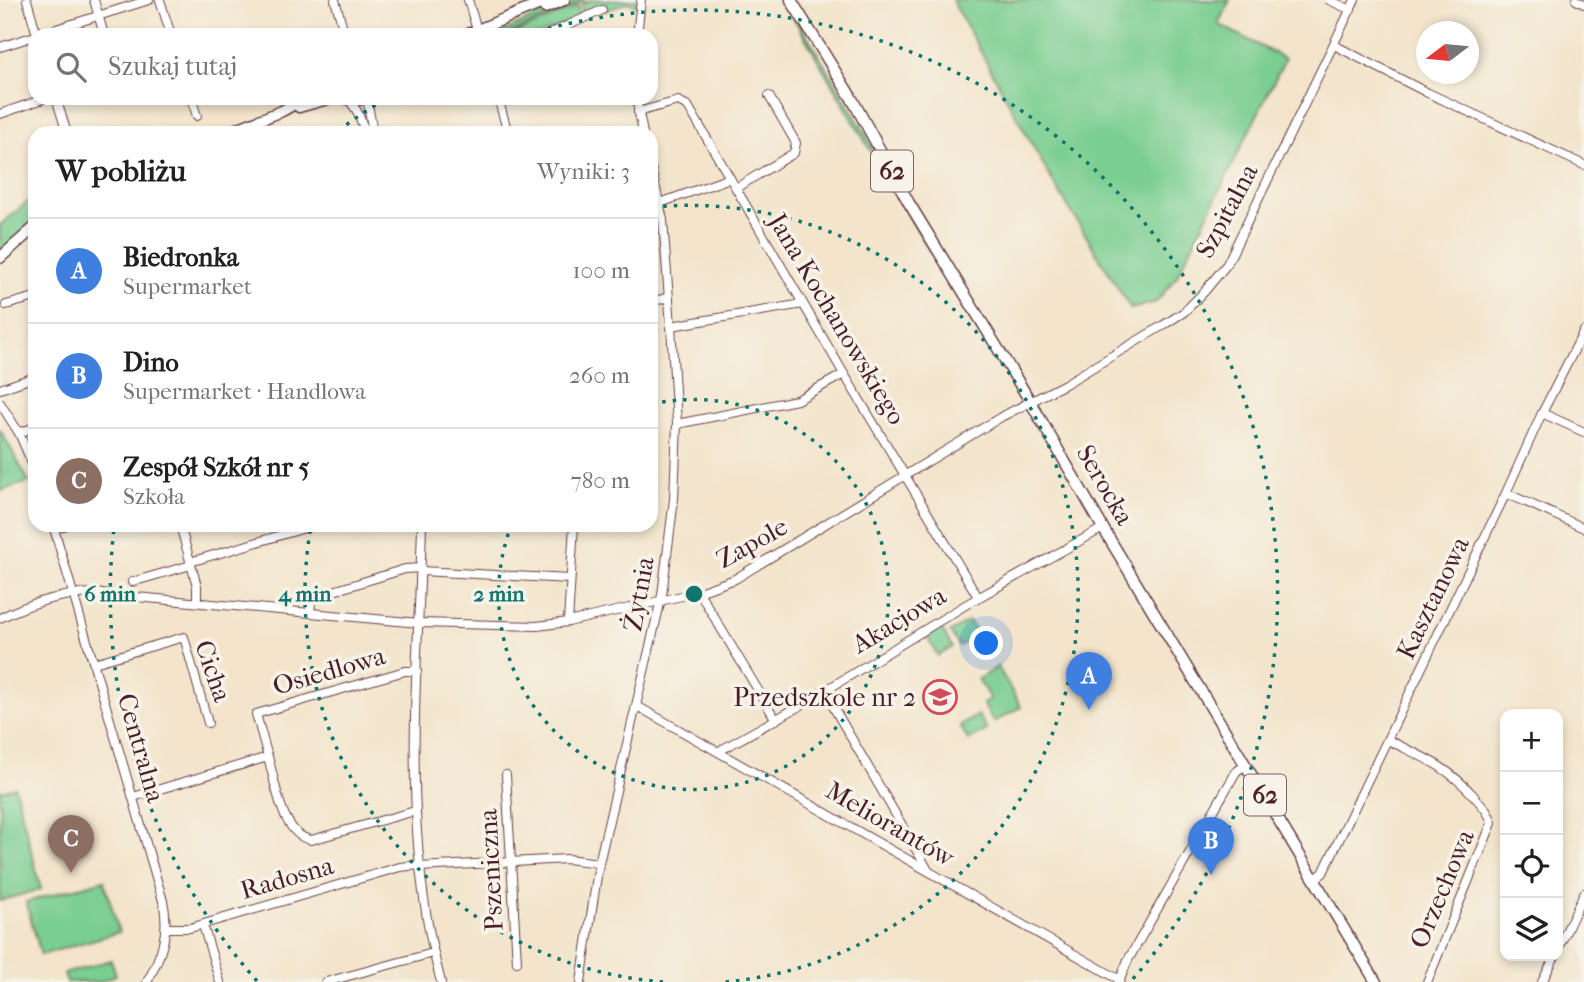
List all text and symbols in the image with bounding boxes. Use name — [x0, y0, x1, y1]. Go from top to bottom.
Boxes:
north arrow — [1416, 21, 1479, 84]
search box — [28, 28, 658, 105]
icon: search — [52, 48, 90, 86]
text: Szukaj tutaj — [108, 51, 237, 82]
road number: 62 — [871, 150, 913, 191]
text: W pobliżu — [56, 154, 186, 189]
text: Wyniki: 3 — [537, 158, 630, 185]
street label: Szpitalna — [1189, 158, 1265, 263]
street label: Jana Kochanowskiego — [761, 206, 912, 430]
text: Biedronka — [123, 242, 239, 273]
text: A — [72, 257, 86, 284]
text: 100 m — [572, 257, 630, 284]
text: Supermarket — [123, 273, 252, 300]
text: Dino — [123, 347, 179, 378]
text: B — [72, 362, 86, 389]
text: 260 m — [569, 362, 630, 389]
text: Supermarket · Handlowa — [123, 378, 366, 405]
street label: Serocka — [1070, 440, 1141, 531]
text: Zespół Szkół nr 5 — [123, 452, 310, 483]
text: C — [71, 467, 87, 494]
text: 780 m — [571, 467, 630, 494]
text: Szkoła — [123, 483, 185, 510]
street label: Zapole — [711, 511, 793, 575]
street label: Kasztanowa — [1390, 531, 1476, 664]
street label: Żytnia — [616, 553, 661, 634]
street label: Akacjowa — [846, 579, 952, 661]
text: 6 min — [84, 582, 137, 606]
text: 4 min — [278, 582, 332, 607]
text: 2 min — [473, 582, 525, 606]
centre of rings — [682, 582, 706, 606]
your location — [969, 626, 1003, 660]
street label: Cicha — [188, 636, 238, 707]
street label: Osiedlowa — [269, 640, 390, 702]
pin: A — [1066, 652, 1112, 710]
school or university icon: Przedszkole nr 2 — [921, 678, 959, 716]
place label: Przedszkole nr 2 — [733, 682, 916, 713]
street label: Centralna — [111, 690, 172, 807]
map controls — [1500, 709, 1563, 961]
button: + — [1500, 709, 1563, 772]
button: − — [1500, 772, 1563, 835]
road number: 62 — [1244, 774, 1286, 816]
street label: Meliorantów — [820, 775, 960, 874]
street label: Pszeniczna — [472, 807, 510, 932]
pin: C — [48, 815, 94, 873]
pin: B — [1188, 817, 1234, 875]
street label: Orzechowa — [1403, 824, 1481, 953]
button: locate — [1500, 835, 1563, 898]
street label: Radosna — [237, 850, 338, 906]
button: layers — [1500, 898, 1563, 961]

